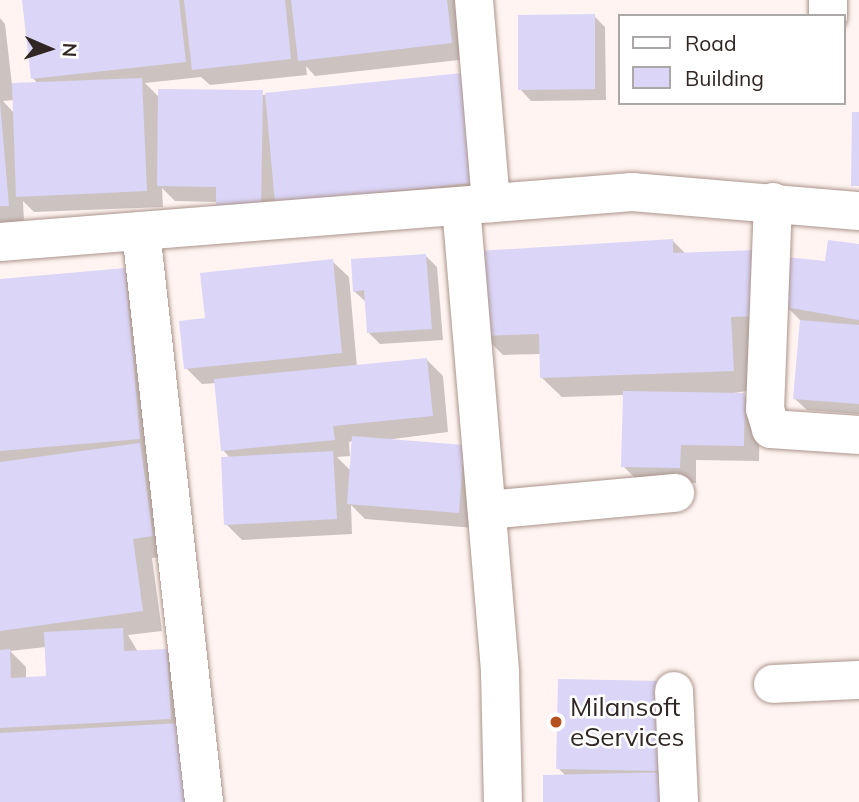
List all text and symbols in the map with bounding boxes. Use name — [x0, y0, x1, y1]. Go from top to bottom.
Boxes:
north arrow — [14, 14, 84, 84]
legend — [618, 14, 845, 105]
text: Road — [685, 30, 736, 56]
text: N — [58, 42, 82, 58]
text: Building — [685, 65, 764, 91]
place label: Milansoft eServices — [570, 691, 684, 752]
marker: Milansoft eServices — [548, 714, 564, 730]

